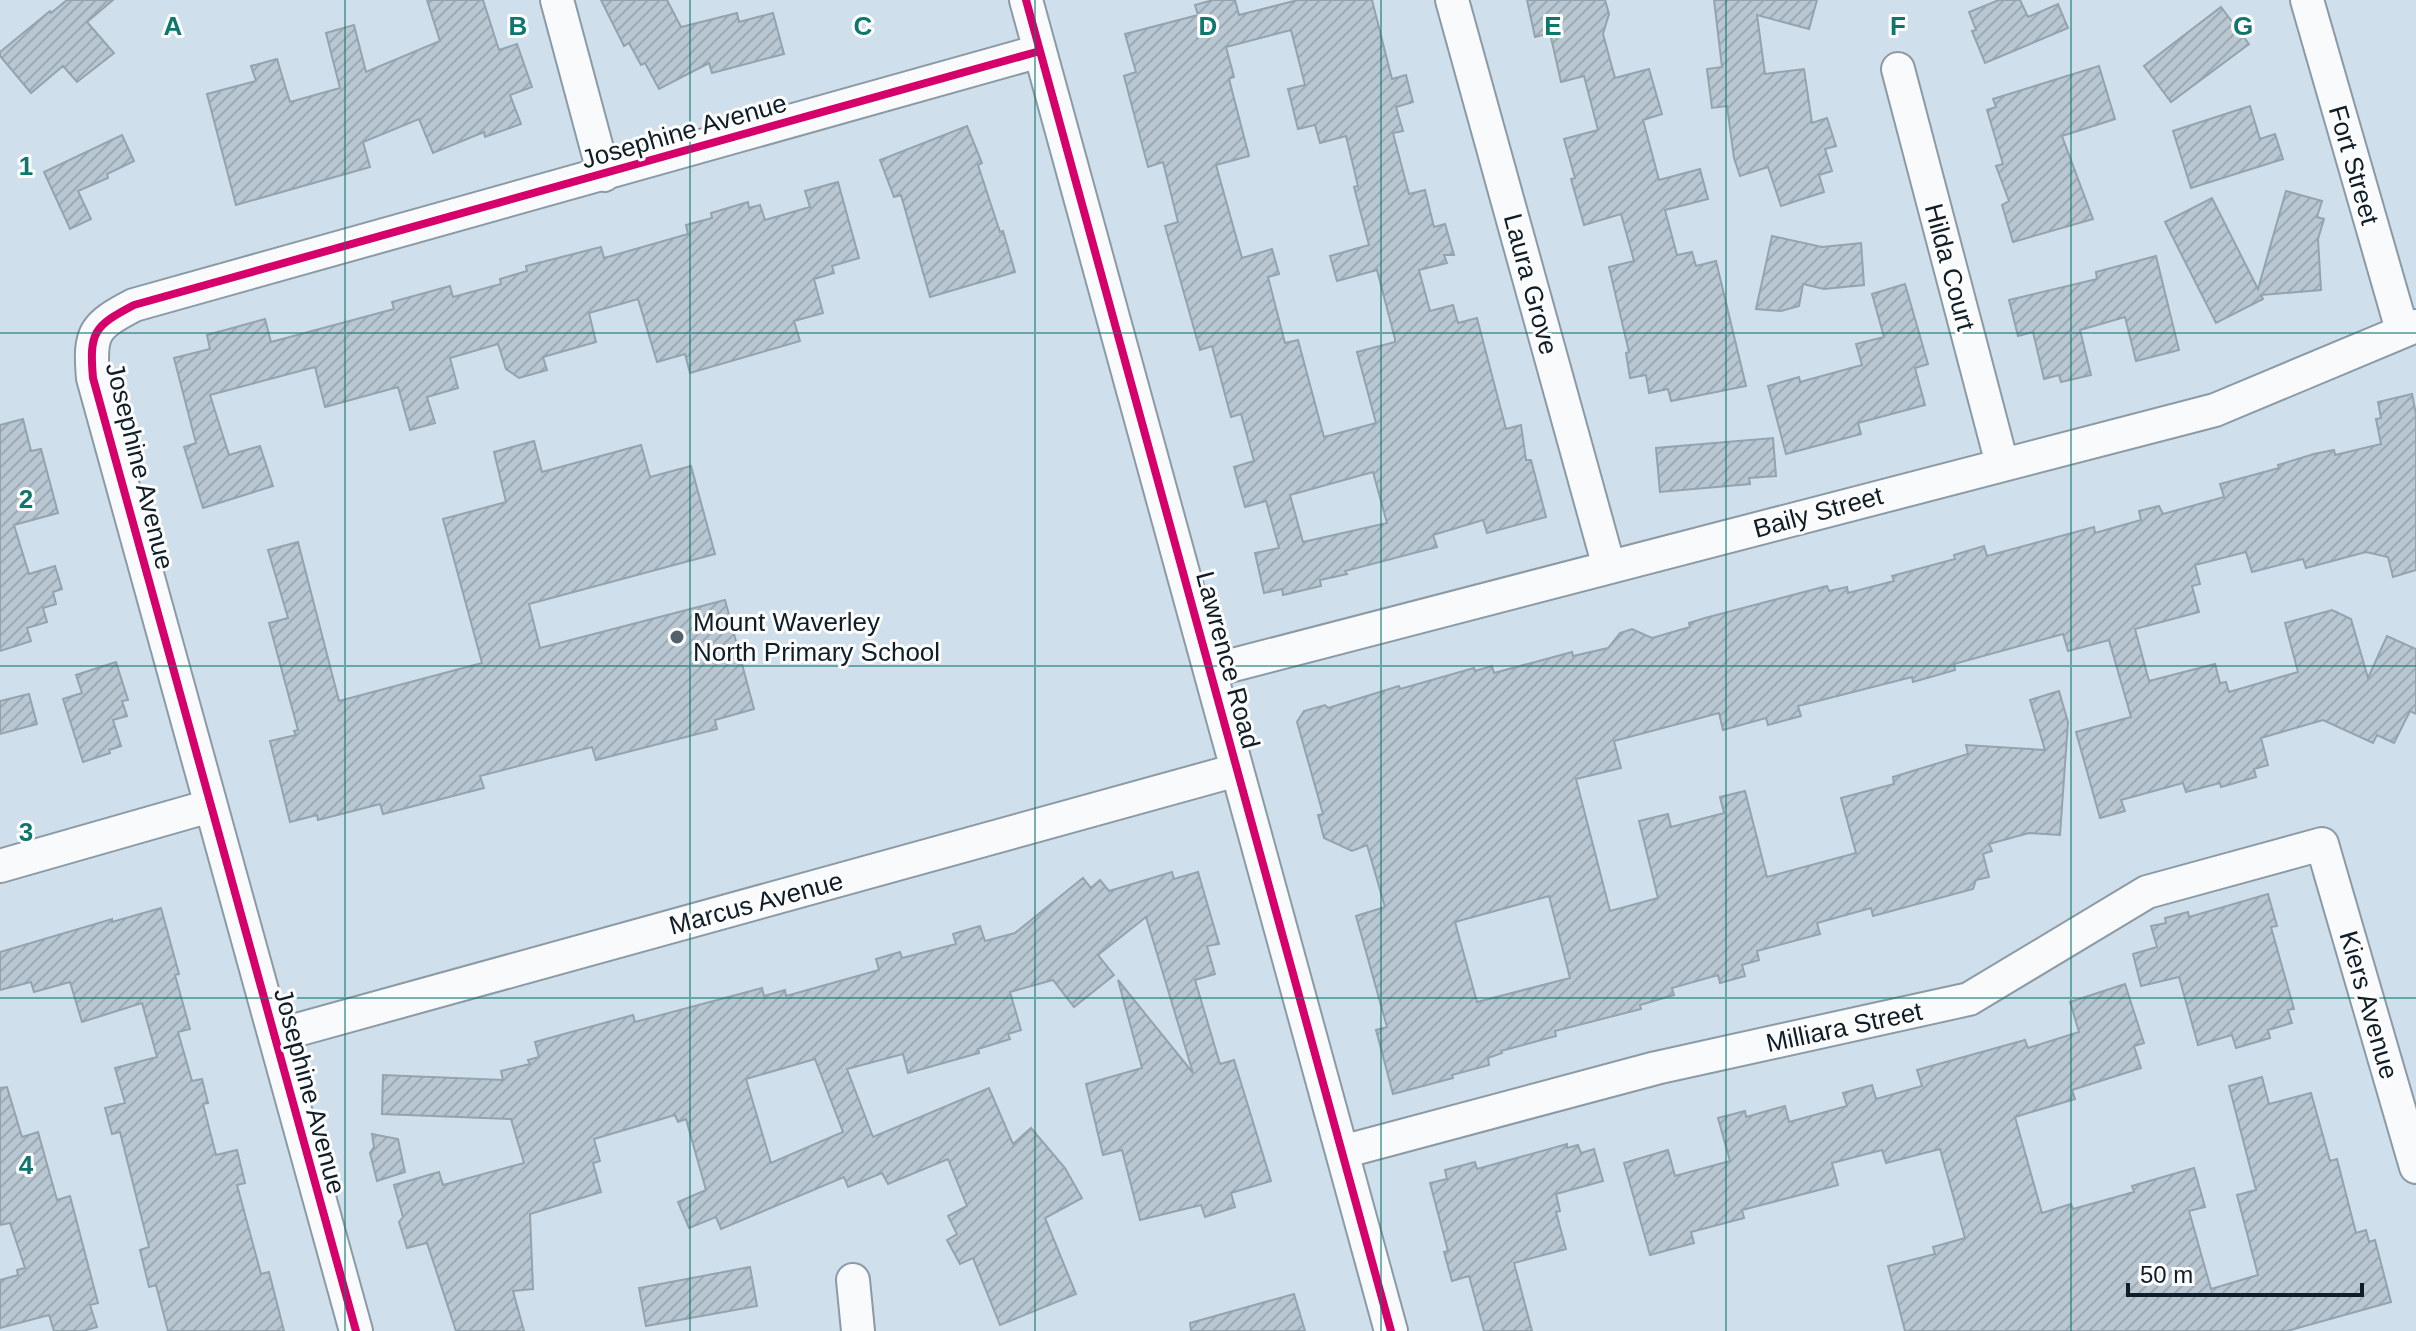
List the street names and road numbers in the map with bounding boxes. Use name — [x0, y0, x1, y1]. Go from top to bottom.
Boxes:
street label: Josephine Avenue — [578, 87, 790, 175]
street label: Fort Street — [2323, 102, 2386, 229]
street label: Hilda Court — [1919, 200, 1982, 334]
street label: Laura Grove — [1498, 210, 1564, 358]
street label: Josephine Avenue — [100, 359, 180, 573]
street label: Baily Street — [1750, 480, 1887, 544]
street label: Lawrence Road — [1190, 568, 1266, 752]
street label: Marcus Avenue — [666, 865, 846, 941]
street label: Kiers Avenue — [2334, 927, 2404, 1083]
street label: Josephine Avenue — [268, 985, 352, 1197]
street label: Milliara Street — [1763, 996, 1926, 1058]

